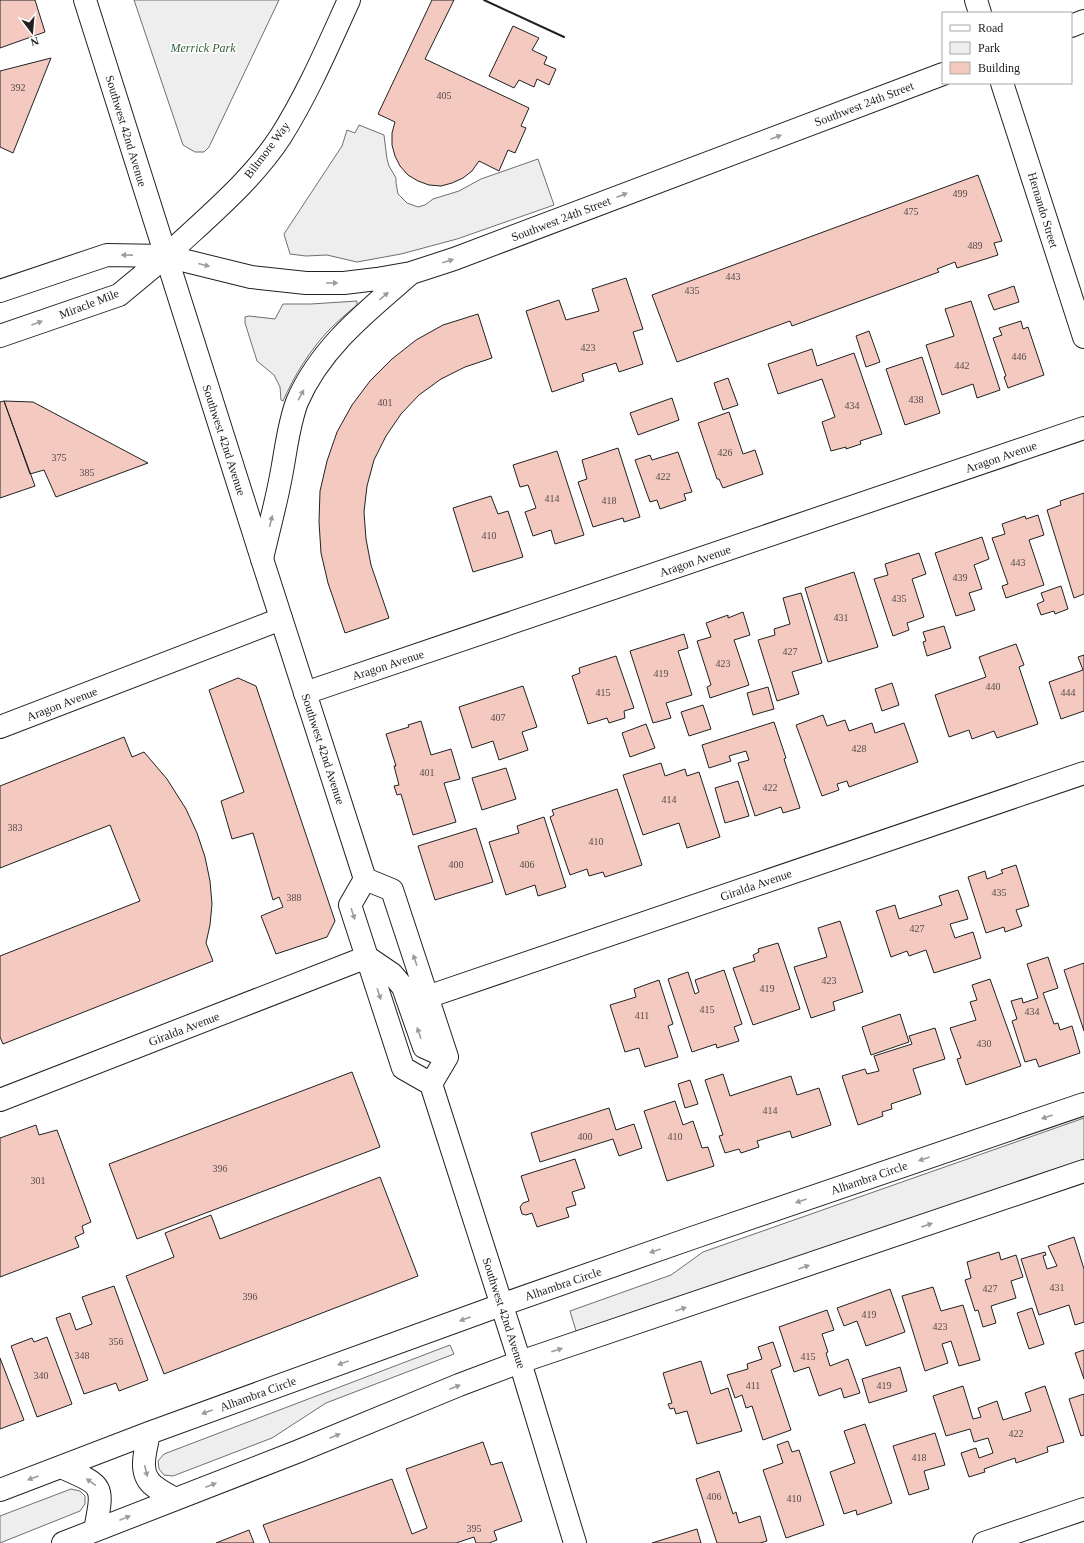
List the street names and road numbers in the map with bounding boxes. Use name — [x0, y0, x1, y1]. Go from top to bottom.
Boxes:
street label: Southwest 42nd Avenue — [102, 74, 150, 188]
street label: Southwest 24th Street — [812, 78, 916, 129]
street label: Biltmore Way — [241, 119, 293, 181]
street label: Hernando Street — [1025, 171, 1061, 250]
street label: Southwest 24th Street — [509, 193, 613, 244]
street label: Miracle Mile — [57, 286, 121, 322]
street label: Southwest 42nd Avenue — [199, 383, 249, 497]
street label: Aragon Avenue — [963, 438, 1039, 476]
street label: Aragon Avenue — [657, 542, 733, 580]
street label: Aragon Avenue — [350, 647, 426, 683]
street label: Aragon Avenue — [25, 684, 99, 724]
street label: Southwest 42nd Avenue — [298, 692, 348, 806]
street label: Giralda Avenue — [718, 866, 794, 904]
street label: Giralda Avenue — [147, 1009, 221, 1049]
street label: Alhambra Circle — [829, 1158, 909, 1198]
street label: Southwest 42nd Avenue — [479, 1256, 529, 1370]
street label: Alhambra Circle — [523, 1264, 603, 1304]
street label: Alhambra Circle — [218, 1374, 298, 1414]

